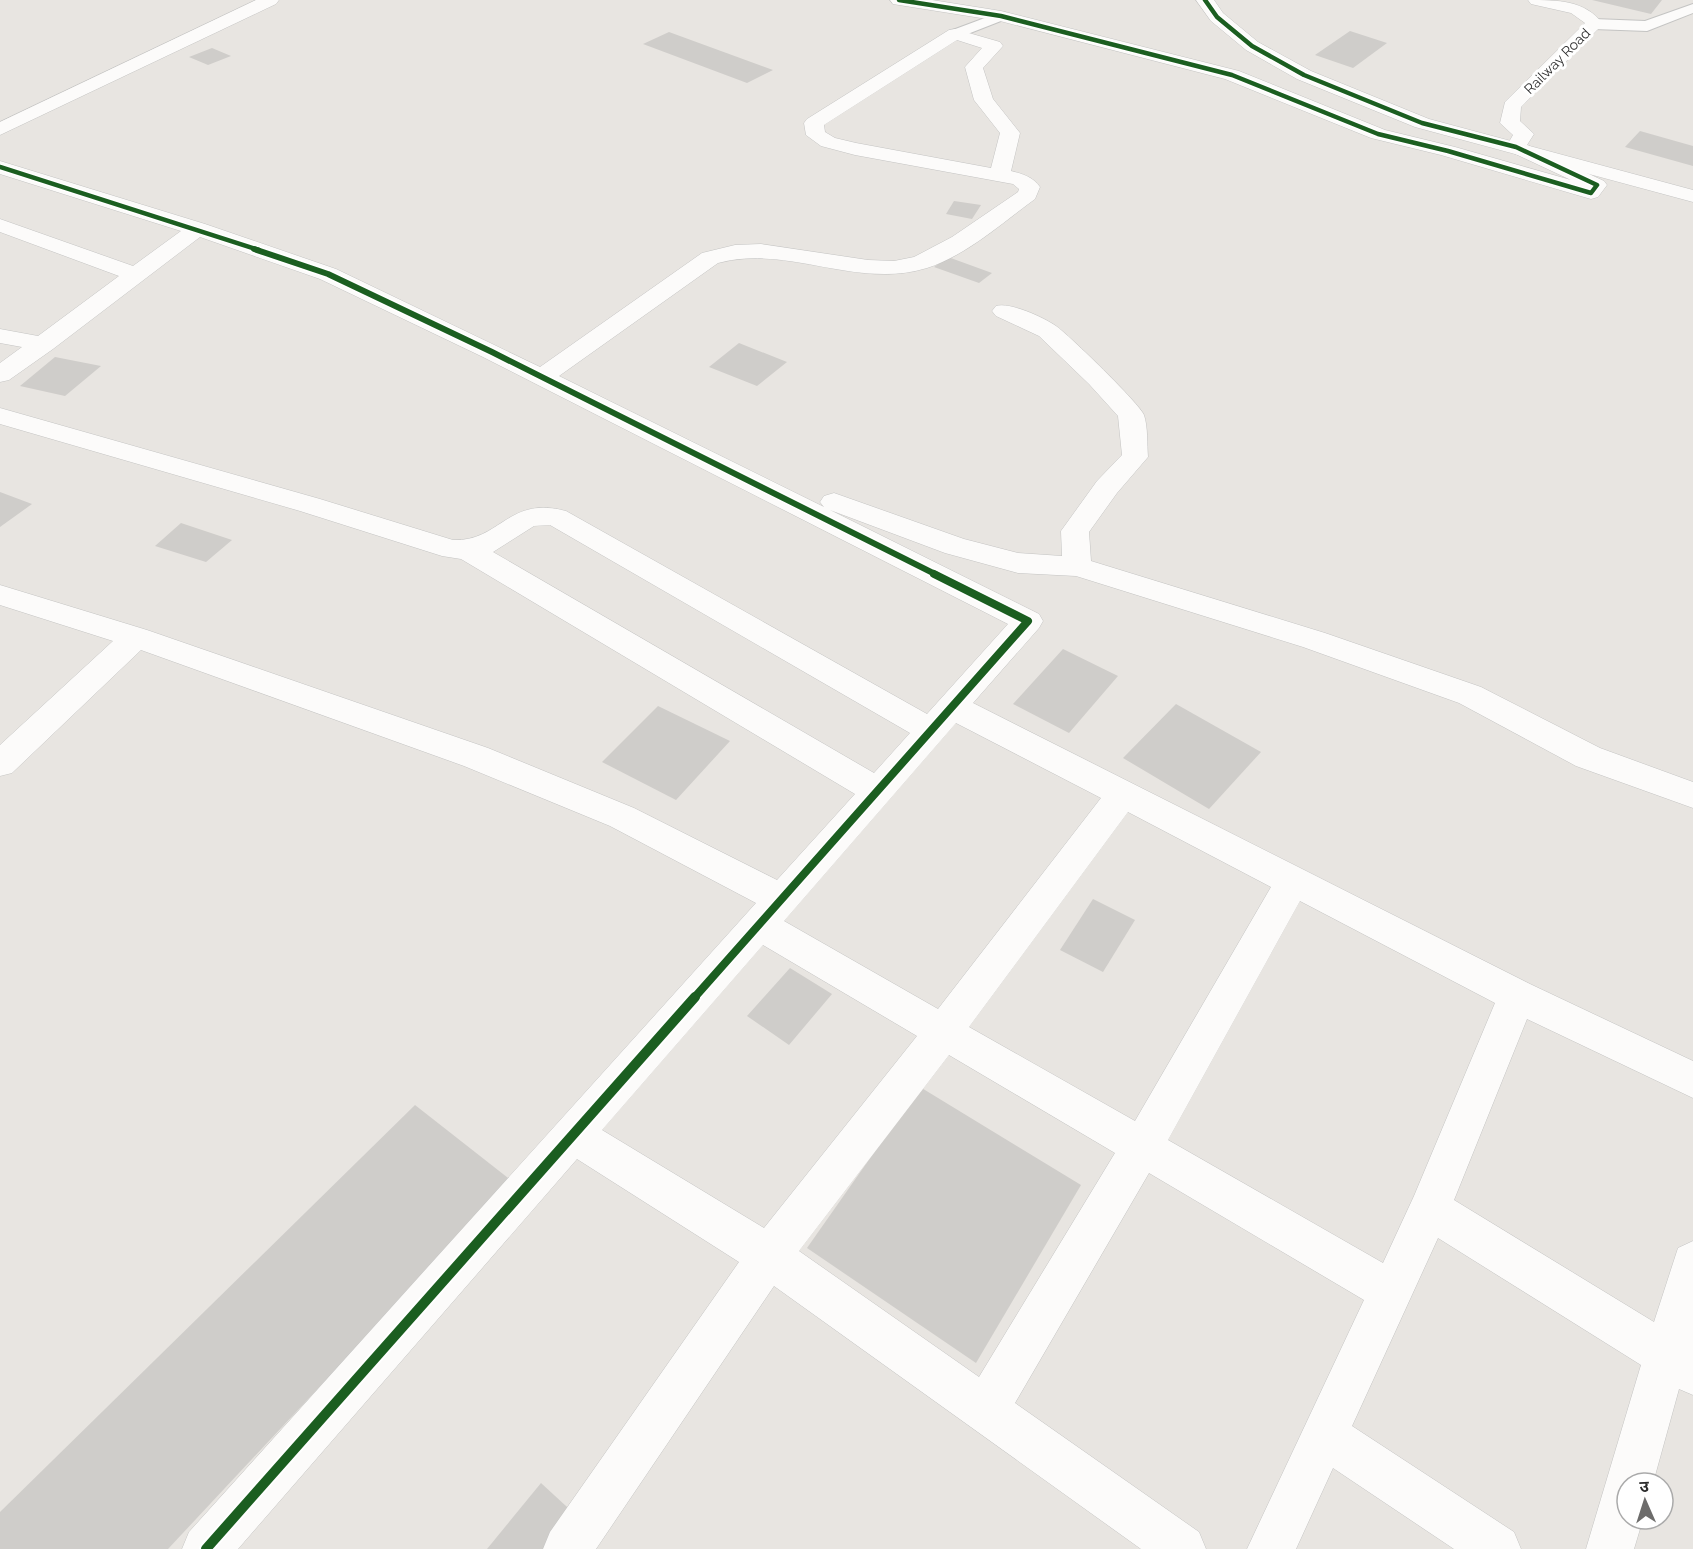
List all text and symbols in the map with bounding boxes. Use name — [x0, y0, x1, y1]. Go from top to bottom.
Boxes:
street label: Railway Road — [1521, 25, 1593, 97]
north arrow — [1615, 1471, 1675, 1531]
text: उ — [1639, 1477, 1650, 1496]

